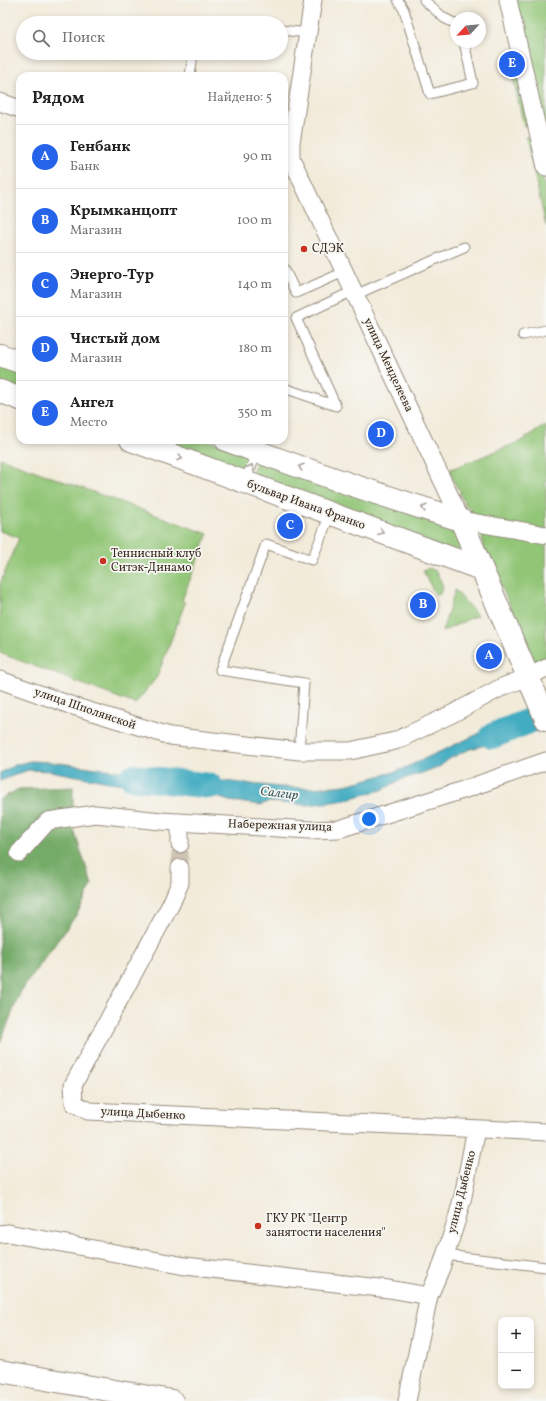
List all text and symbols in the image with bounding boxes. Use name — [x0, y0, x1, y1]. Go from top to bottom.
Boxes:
north arrow — [450, 12, 486, 48]
search box — [16, 16, 288, 60]
icon: search — [30, 27, 52, 49]
text: Поиск — [62, 28, 105, 49]
pin: E — [499, 49, 525, 79]
text: Рядом — [32, 87, 85, 110]
text: Найдено: 5 — [208, 89, 272, 107]
text: Генбанк — [70, 137, 130, 158]
text: A — [40, 148, 50, 166]
text: 90 m — [243, 148, 272, 166]
text: Банк — [70, 158, 99, 176]
text: Крымканцопт — [70, 201, 178, 222]
text: B — [41, 212, 49, 230]
text: 100 m — [237, 212, 272, 230]
text: Магазин — [70, 222, 122, 240]
place label: СДЭК — [312, 241, 344, 257]
marker: СДЭК — [299, 244, 309, 254]
text: Энерго-Тур — [70, 265, 154, 286]
text: C — [41, 276, 49, 294]
text: 140 m — [238, 276, 272, 294]
text: Магазин — [70, 286, 122, 304]
street label: улица Менделеева — [359, 315, 417, 415]
text: Чистый дом — [70, 329, 160, 350]
text: D — [40, 340, 50, 358]
text: 180 m — [238, 340, 272, 358]
text: Магазин — [70, 350, 122, 368]
text: Ангел — [70, 393, 114, 414]
text: E — [41, 404, 49, 422]
text: 350 m — [237, 404, 272, 422]
text: Место — [70, 414, 107, 432]
pin: D — [368, 419, 394, 449]
one-way arrow — [177, 454, 184, 462]
one-way arrow — [297, 463, 304, 471]
one-way arrow — [246, 464, 254, 472]
street label: бульвар Ивана Франко — [245, 476, 367, 534]
one-way arrow — [420, 505, 427, 513]
pin: C — [277, 511, 303, 541]
one-way arrow — [378, 528, 385, 536]
place label: Теннисный клуб Ситэк-Динамо — [111, 546, 201, 576]
marker: Теннисный клуб Ситэк-Динамо — [98, 556, 108, 566]
pin: B — [410, 590, 436, 620]
pin: A — [476, 641, 502, 671]
street label: улица Шполянской — [32, 684, 138, 734]
water label: Салгир — [259, 783, 299, 805]
your location — [359, 809, 379, 829]
street label: Набережная улица — [228, 816, 332, 836]
street label: улица Дыбенко — [100, 1104, 186, 1124]
street label: улица Дыбенко — [444, 1149, 480, 1235]
place label: ГКУ РК "Центр занятости населения" — [266, 1211, 386, 1241]
marker: ГКУ РК "Центр занятости населения" — [253, 1221, 263, 1231]
map controls — [498, 1317, 534, 1389]
button: + — [498, 1317, 534, 1353]
button: − — [498, 1353, 534, 1389]

